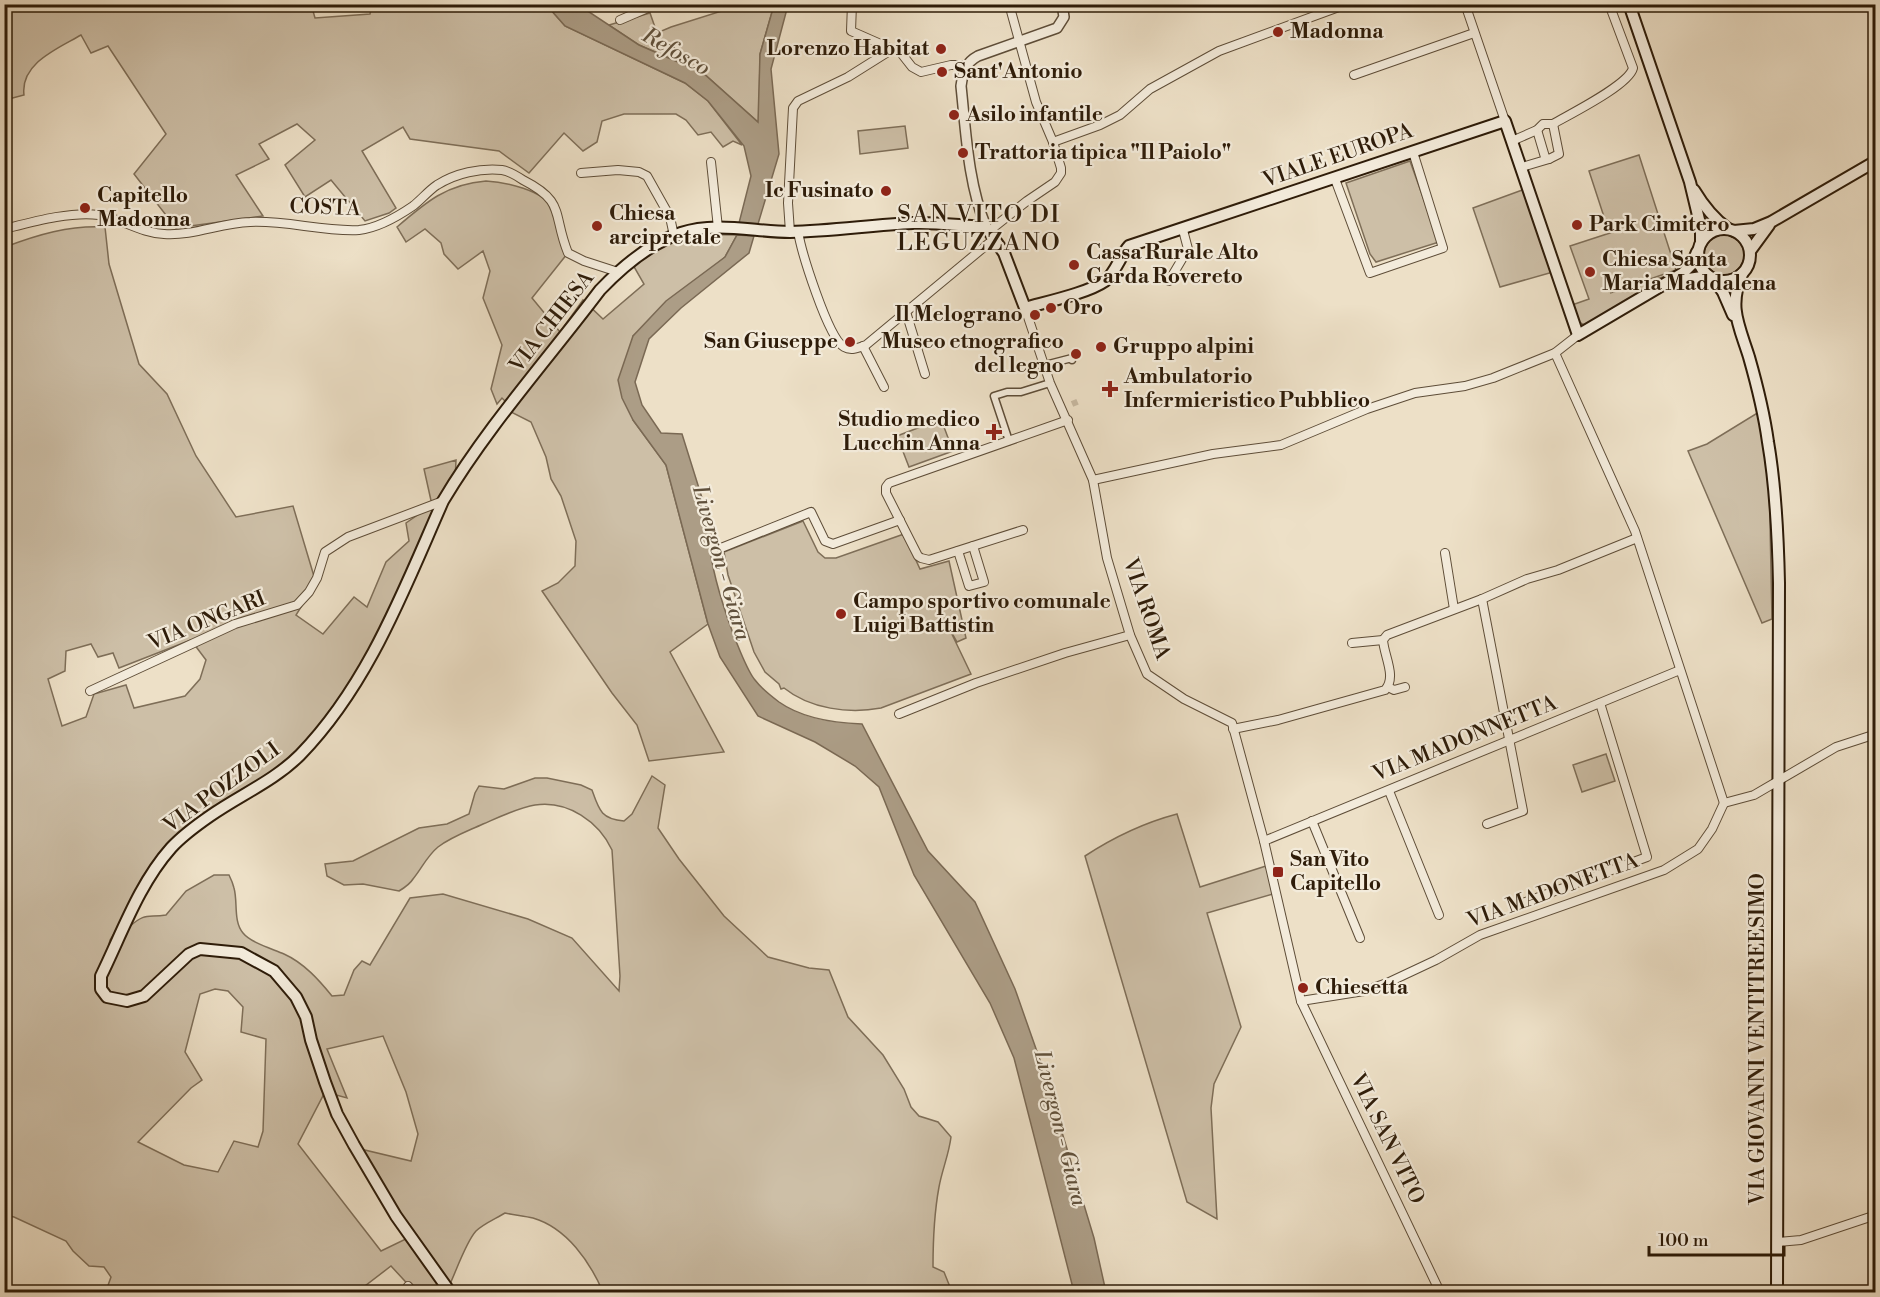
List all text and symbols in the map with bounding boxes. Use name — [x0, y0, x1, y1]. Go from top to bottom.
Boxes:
place label: Madonna — [1290, 19, 1384, 45]
water label: Refosco — [636, 21, 715, 82]
marker: Madonna — [1271, 25, 1285, 39]
place label: Lorenzo Habitat — [767, 36, 930, 62]
marker: Lorenzo Habitat — [934, 42, 948, 56]
place label: Sant'Antonio — [954, 59, 1083, 85]
marker: Sant'Antonio — [935, 65, 949, 79]
place label: Asilo infantile — [965, 102, 1103, 128]
marker: Asilo infantile — [947, 108, 961, 122]
street label: VIALE EUROPA — [1259, 118, 1417, 194]
place label: Trattoria tipica "Il Paiolo" — [975, 140, 1231, 166]
marker: Trattoria tipica "Il Paiolo" — [956, 146, 970, 160]
place label: Ic Fusinato — [765, 178, 874, 204]
place label: Capitello Madonna — [97, 183, 191, 233]
marker: Ic Fusinato — [879, 184, 893, 198]
street label: COSTA — [289, 194, 362, 222]
district label: SAN VITO DI LEGUZZANO — [897, 200, 1061, 258]
marker: Capitello Madonna — [78, 201, 92, 215]
place label: Chiesa arcipretale — [609, 201, 721, 251]
place label: Park Cimitero — [1589, 212, 1730, 238]
marker: Park Cimitero — [1570, 218, 1584, 232]
marker: Chiesa arcipretale — [590, 219, 604, 233]
place label: Cassa Rurale Alto Garda Rovereto — [1086, 240, 1259, 290]
place label: Chiesa Santa Maria Maddalena — [1602, 247, 1777, 297]
marker: Cassa Rurale Alto Garda Rovereto — [1067, 258, 1081, 272]
street label: VIA CHIESA — [504, 265, 600, 379]
marker: Chiesa Santa Maria Maddalena — [1583, 265, 1597, 279]
place label: Oro — [1063, 295, 1103, 321]
marker: Oro — [1044, 301, 1058, 315]
place label: Il Melograno — [895, 302, 1023, 328]
marker: Il Melograno — [1028, 308, 1042, 322]
place label: San Giuseppe — [704, 329, 838, 355]
place label: Museo etnografico del legno — [881, 329, 1064, 379]
place label: Gruppo alpini — [1113, 334, 1254, 360]
marker: San Giuseppe — [843, 335, 857, 349]
marker: Gruppo alpini — [1094, 340, 1108, 354]
marker: Museo etnografico del legno — [1069, 347, 1083, 361]
place label: Ambulatorio Infermieristico Pubblico — [1123, 364, 1370, 414]
marker: Ambulatorio Infermieristico Pubblico — [1101, 380, 1119, 398]
place label: Studio medico Lucchin Anna — [838, 407, 981, 457]
marker: Studio medico Lucchin Anna — [985, 423, 1003, 441]
water label: Livergon - Giara — [686, 482, 756, 644]
street label: VIA ROMA — [1116, 554, 1176, 664]
street label: VIA ONGARI — [143, 586, 270, 657]
place label: Campo sportivo comunale Luigi Battistin — [853, 589, 1111, 639]
marker: Campo sportivo comunale Luigi Battistin — [834, 607, 848, 621]
street label: VIA MADONNETTA — [1368, 690, 1561, 788]
street label: VIA POZZOLI — [158, 737, 285, 840]
place label: San Vito Capitello — [1290, 847, 1381, 897]
street label: VIA MADONETTA — [1463, 848, 1643, 934]
marker: San Vito Capitello — [1271, 865, 1285, 879]
street label: VIA GIOVANNI VENTITREESIMO — [1745, 873, 1771, 1206]
place label: Chiesetta — [1315, 975, 1409, 1001]
marker: Chiesetta — [1296, 981, 1310, 995]
water label: Livergon - Giara — [1027, 1046, 1093, 1209]
street label: VIA SAN VITO — [1344, 1069, 1430, 1208]
scale bar — [1649, 1219, 1784, 1257]
text: 100 m — [1658, 1229, 1709, 1252]

